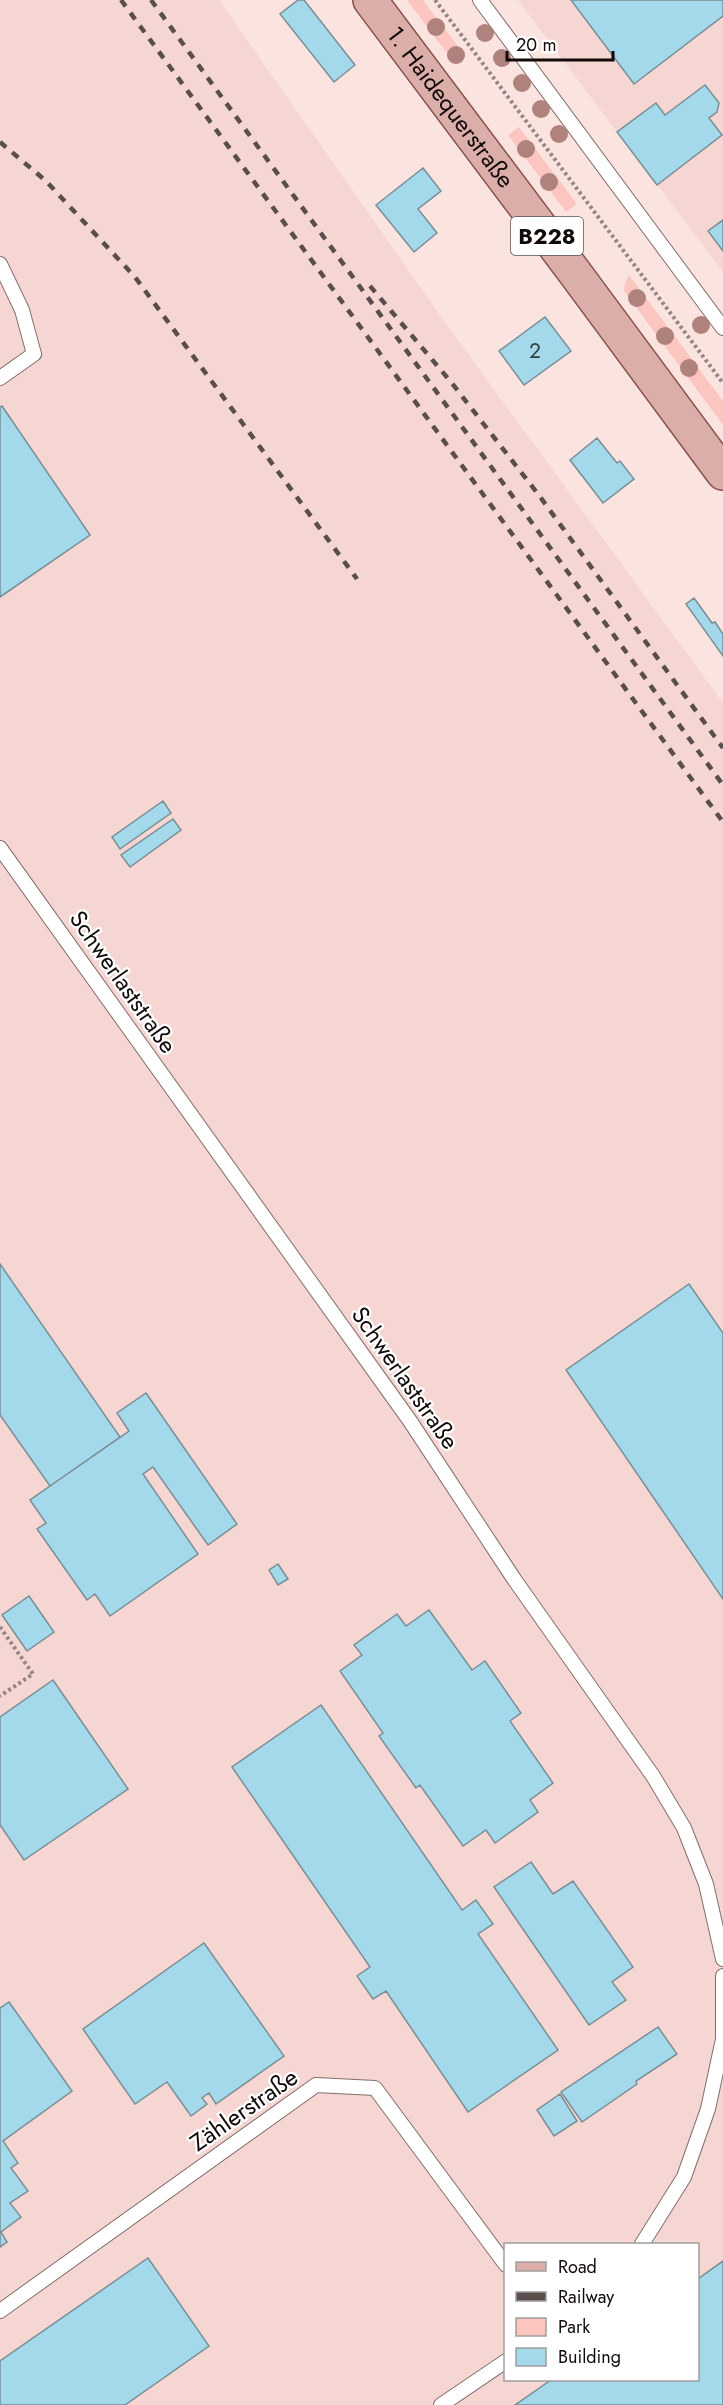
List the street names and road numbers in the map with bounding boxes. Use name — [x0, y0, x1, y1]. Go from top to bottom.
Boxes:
street label: 1. Haidequerstraße — [379, 19, 523, 195]
road number: B228 — [511, 217, 583, 255]
street label: Schwerlaststraße — [61, 903, 186, 1060]
street label: Schwerlaststraße — [343, 1299, 468, 1456]
street label: Zählerstraße — [183, 2060, 305, 2160]

